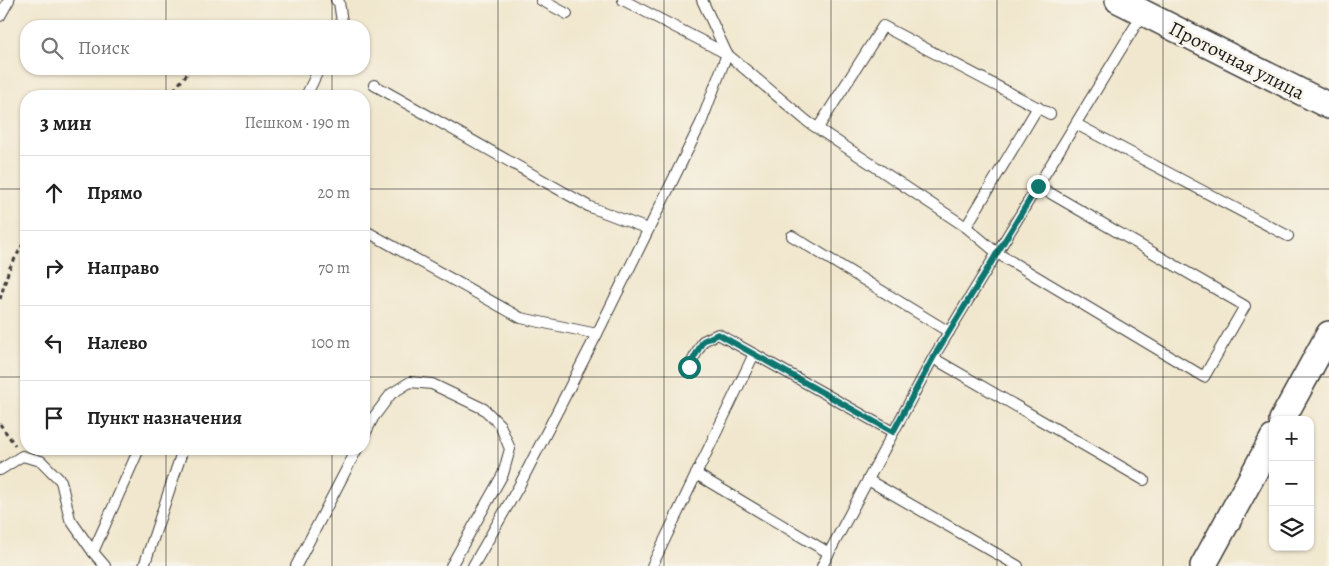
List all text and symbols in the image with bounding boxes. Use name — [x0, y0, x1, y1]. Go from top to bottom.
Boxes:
street label: Проточная улица — [1164, 15, 1310, 107]
search box — [20, 20, 370, 75]
icon: search — [38, 34, 66, 62]
text: Поиск — [78, 35, 130, 61]
text: 3 мин — [40, 109, 92, 137]
text: Пешком · 190 m — [245, 112, 350, 134]
route end — [1027, 175, 1050, 198]
icon: ahead — [40, 179, 68, 207]
text: Прямо — [87, 180, 142, 206]
text: 20 m — [317, 182, 350, 204]
icon: right — [40, 254, 68, 282]
text: Направо — [87, 255, 159, 281]
text: 70 m — [318, 257, 350, 279]
icon: left — [40, 329, 68, 357]
text: Налево — [87, 330, 147, 356]
text: 100 m — [311, 332, 350, 354]
route start — [678, 356, 701, 379]
icon: arrive — [40, 404, 68, 432]
text: Пункт назначения — [87, 405, 242, 431]
map controls — [1269, 416, 1314, 551]
button: + — [1269, 416, 1314, 461]
button: − — [1269, 461, 1314, 506]
button: layers — [1269, 506, 1314, 551]

